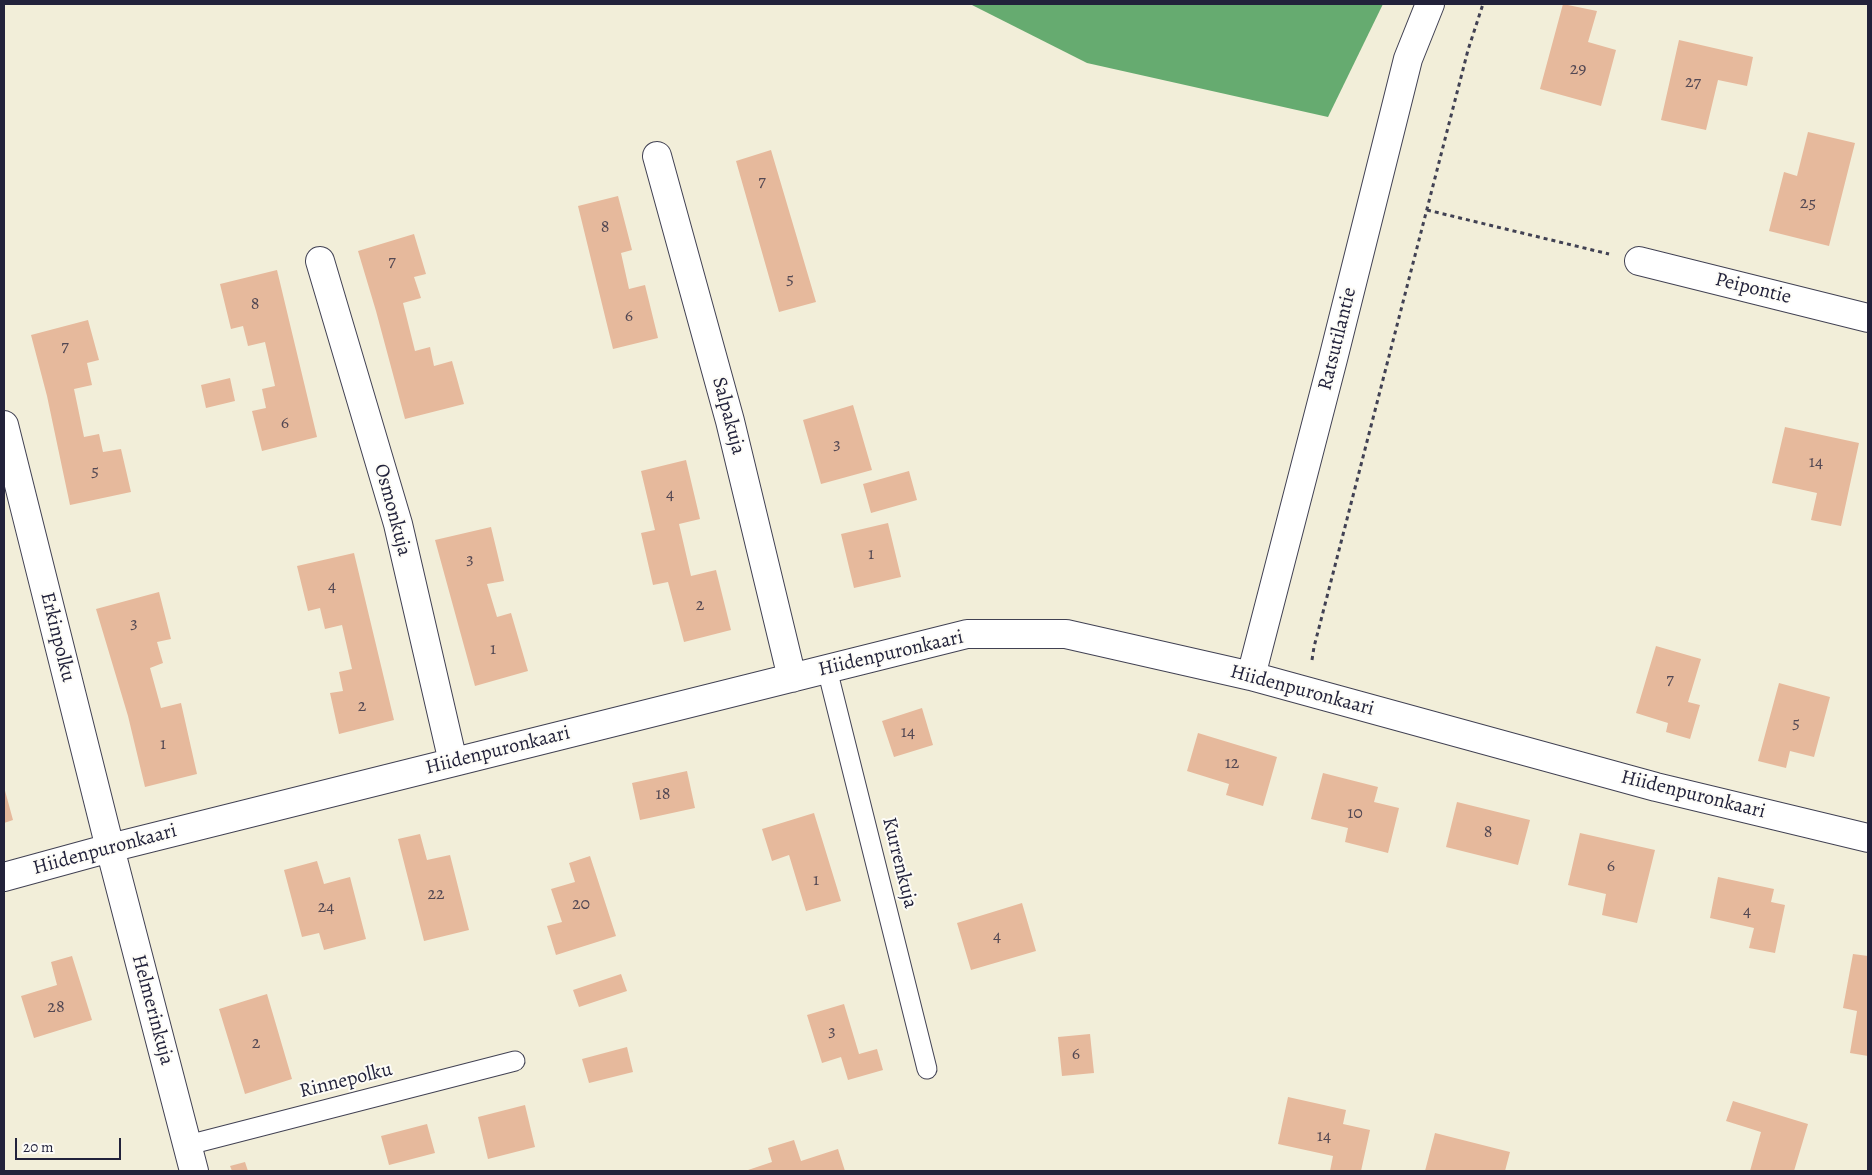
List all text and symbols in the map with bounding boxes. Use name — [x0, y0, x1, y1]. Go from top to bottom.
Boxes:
house number: 29 — [1570, 59, 1586, 81]
house number: 27 — [1685, 72, 1701, 94]
house number: 7 — [758, 171, 766, 193]
house number: 25 — [1800, 193, 1816, 215]
house number: 8 — [601, 217, 609, 239]
house number: 7 — [388, 251, 396, 273]
street label: Peipontie — [1713, 268, 1793, 310]
house number: 5 — [786, 269, 794, 291]
street label: Ratsutilantie — [1314, 285, 1362, 393]
house number: 8 — [251, 294, 259, 316]
house number: 6 — [625, 306, 633, 328]
house number: 7 — [61, 336, 69, 358]
street label: Salpakuja — [706, 375, 750, 457]
house number: 6 — [281, 413, 289, 435]
house number: 3 — [833, 434, 841, 456]
house number: 14 — [1809, 452, 1823, 474]
house number: 5 — [91, 461, 99, 483]
street label: Osmonkuja — [368, 461, 416, 559]
house number: 4 — [666, 484, 674, 506]
house number: 1 — [868, 544, 874, 566]
house number: 3 — [466, 549, 474, 571]
house number: 4 — [328, 576, 336, 598]
street label: Erkinpolku — [34, 590, 80, 684]
house number: 2 — [696, 595, 704, 617]
house number: 3 — [130, 613, 138, 635]
street label: Hiidenpuronkaari — [816, 626, 966, 682]
house number: 1 — [490, 639, 496, 661]
street label: Hiidenpuronkaari — [1227, 660, 1377, 722]
house number: 7 — [1666, 669, 1674, 691]
house number: 2 — [358, 696, 366, 718]
house number: 5 — [1792, 713, 1800, 735]
street label: Hiidenpuronkaari — [423, 721, 573, 781]
house number: 14 — [901, 722, 915, 744]
house number: 1 — [160, 734, 166, 756]
house number: 12 — [1225, 753, 1239, 775]
street label: Hiidenpuronkaari — [1618, 765, 1768, 825]
house number: 18 — [656, 784, 670, 806]
house number: 10 — [1347, 803, 1363, 825]
street label: Kurrenkuja — [876, 815, 922, 911]
street label: Hiidenpuronkaari — [30, 819, 180, 881]
house number: 8 — [1484, 822, 1492, 844]
house number: 6 — [1607, 856, 1615, 878]
house number: 1 — [813, 870, 819, 892]
house number: 22 — [427, 884, 445, 906]
house number: 20 — [572, 894, 590, 916]
house number: 24 — [318, 897, 334, 919]
house number: 4 — [1743, 901, 1751, 923]
house number: 4 — [993, 926, 1001, 948]
street label: Helmerinkuja — [126, 952, 178, 1068]
house number: 28 — [47, 997, 65, 1019]
house number: 3 — [828, 1021, 836, 1043]
house number: 2 — [252, 1033, 260, 1055]
house number: 6 — [1072, 1044, 1080, 1066]
street label: Rinnepolku — [297, 1058, 395, 1104]
house number: 14 — [1317, 1126, 1331, 1148]
scale bar — [18, 1128, 124, 1160]
text: 20 m — [23, 1137, 54, 1157]

